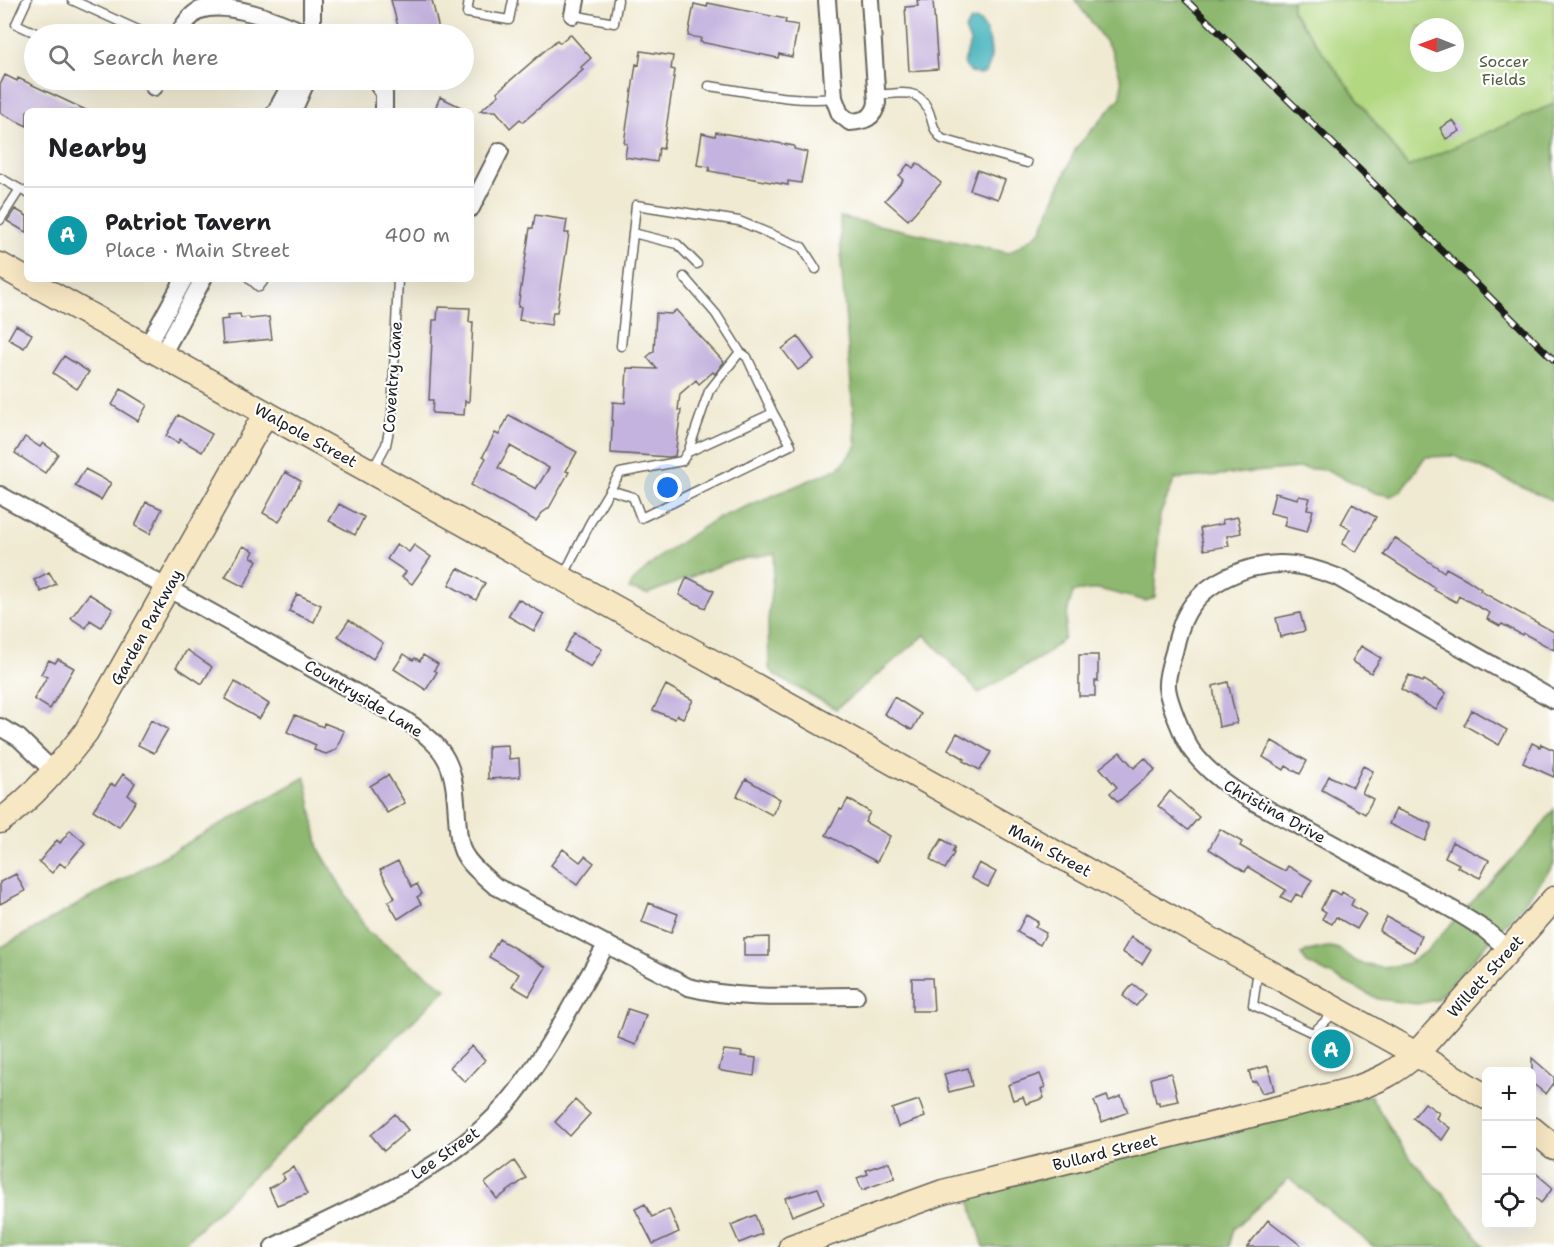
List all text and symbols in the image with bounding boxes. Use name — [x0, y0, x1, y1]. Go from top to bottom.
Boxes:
north arrow — [1410, 18, 1464, 72]
search box — [24, 24, 474, 90]
icon: search — [45, 41, 78, 74]
text: Search here — [93, 43, 219, 72]
park label: Soccer Fields — [1479, 51, 1529, 90]
text: Nearby — [48, 130, 147, 165]
text: Patriot Tavern — [105, 208, 271, 237]
text: A — [60, 222, 75, 248]
text: 400 m — [384, 222, 450, 248]
text: Place · Main Street — [105, 237, 290, 263]
street label: Coventry Lane — [378, 321, 407, 433]
street label: Walpole Street — [251, 399, 361, 472]
your location — [653, 473, 682, 502]
street label: Garden Parkway — [106, 565, 187, 689]
street label: Countryside Lane — [301, 655, 427, 742]
street label: Christina Drive — [1220, 775, 1329, 848]
street label: Main Street — [1005, 819, 1095, 882]
street label: Willett Street — [1443, 931, 1528, 1022]
pin: A — [1312, 1026, 1350, 1072]
map controls — [1482, 1067, 1536, 1229]
button: + — [1482, 1067, 1536, 1121]
button: − — [1482, 1121, 1536, 1175]
street label: Lee Street — [407, 1122, 484, 1185]
street label: Bullard Street — [1050, 1129, 1160, 1176]
button: locate — [1482, 1175, 1536, 1229]

